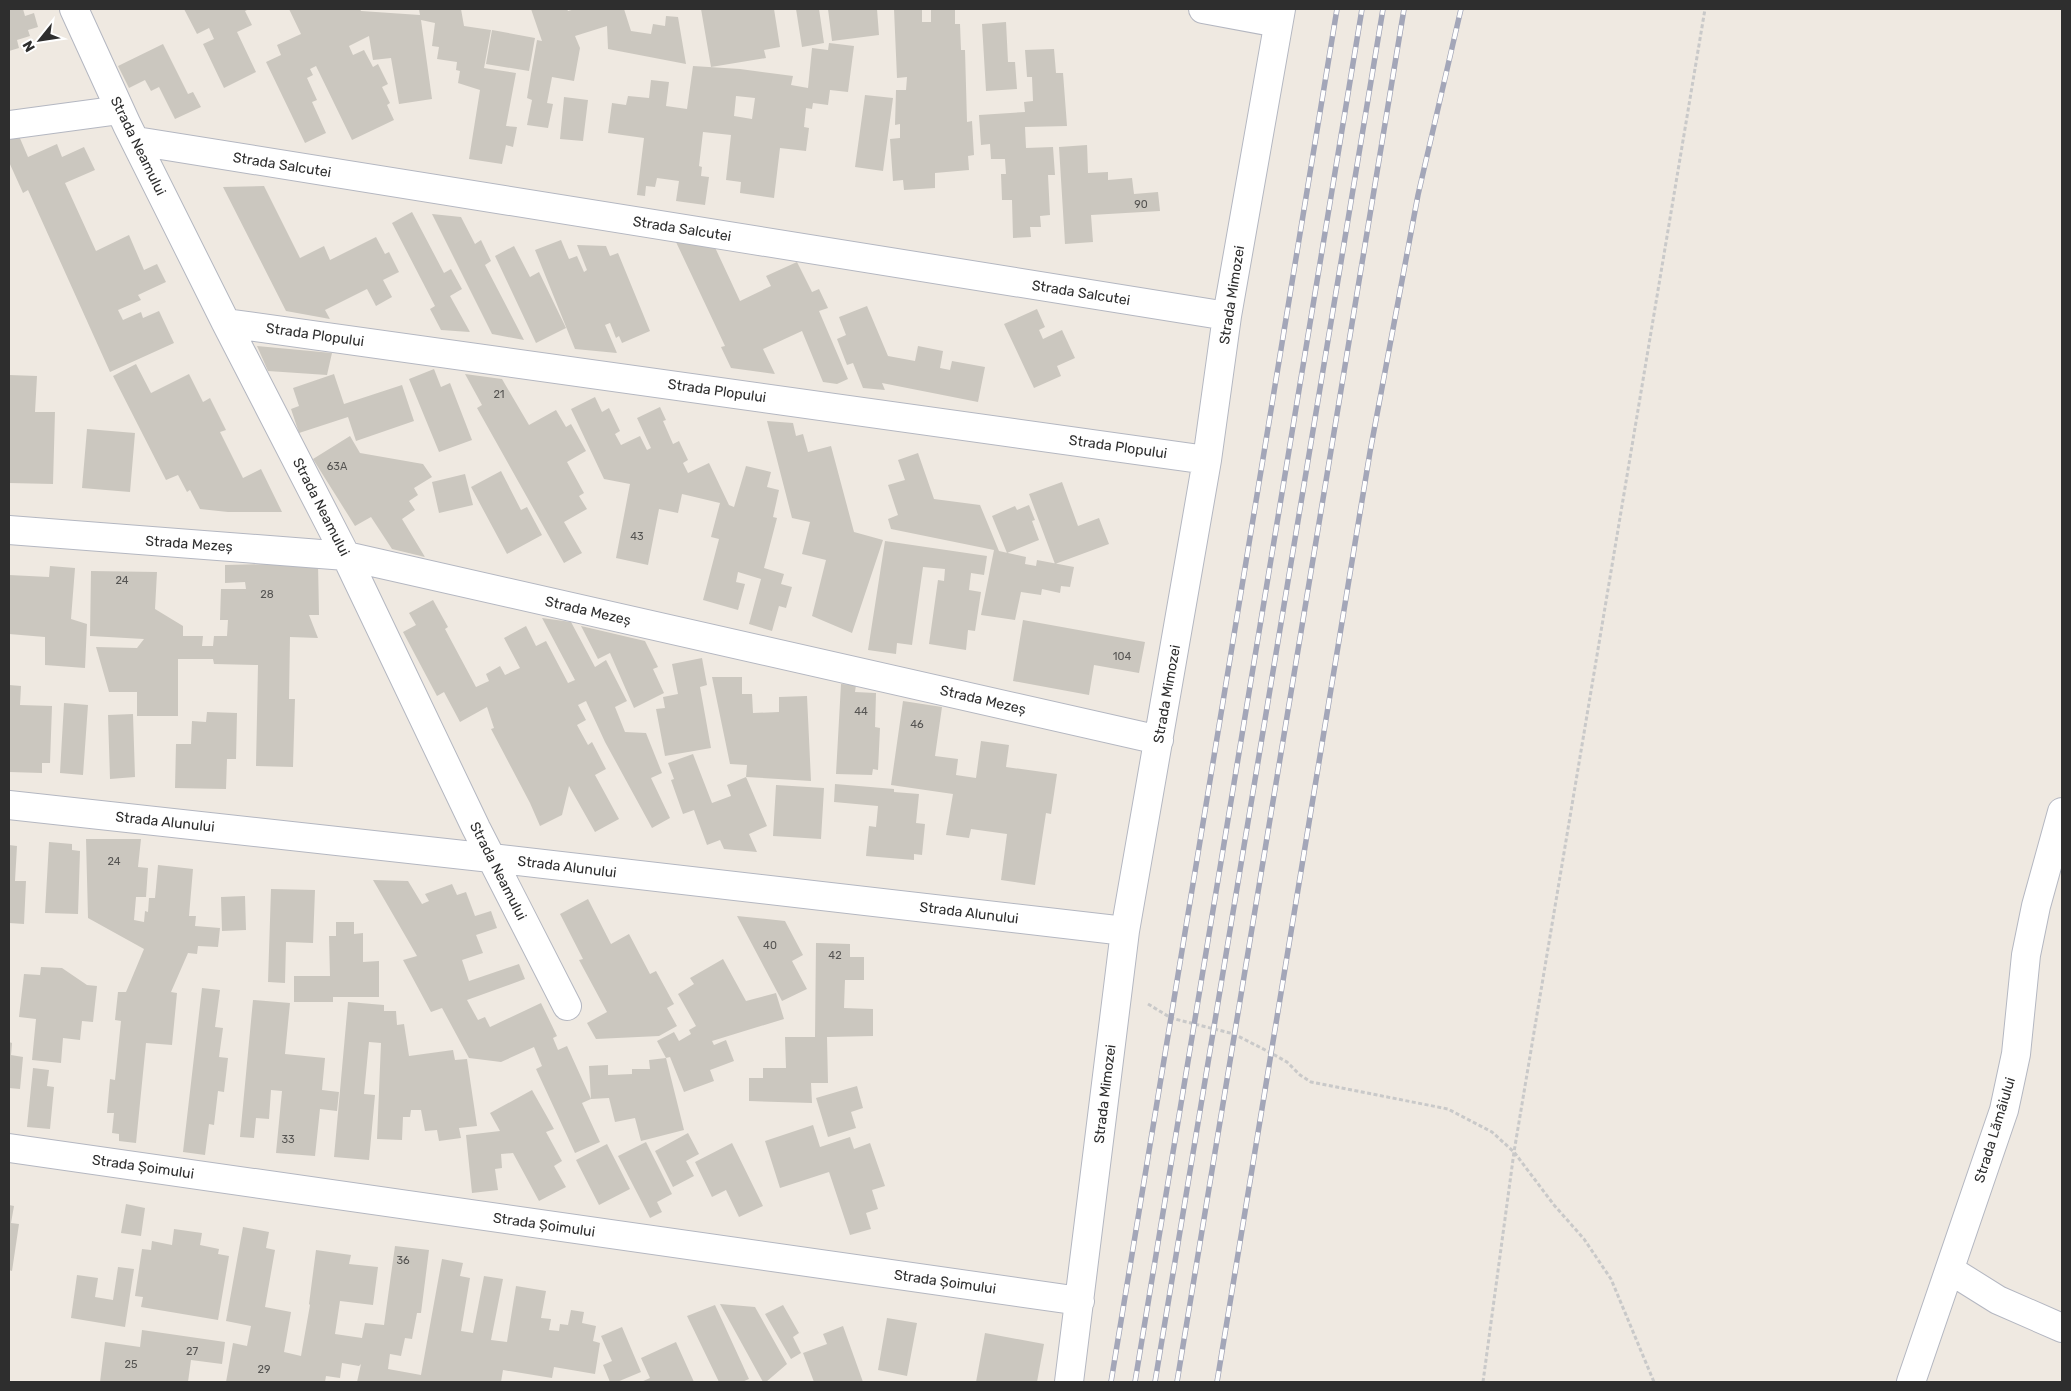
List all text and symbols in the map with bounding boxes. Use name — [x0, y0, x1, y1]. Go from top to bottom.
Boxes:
north arrow — [15, 15, 65, 65]
text: N — [19, 38, 39, 55]
street label: Strada Neamului — [107, 94, 169, 198]
street label: Strada Salcutei — [232, 149, 332, 181]
house number: 90 — [1134, 198, 1148, 211]
street label: Strada Salcutei — [632, 213, 732, 245]
street label: Strada Mimozei — [1216, 244, 1248, 346]
street label: Strada Salcutei — [1031, 277, 1131, 309]
street label: Strada Plopului — [265, 320, 365, 350]
street label: Strada Plopului — [667, 376, 767, 406]
house number: 21 — [493, 388, 505, 401]
street label: Strada Plopului — [1068, 432, 1168, 462]
street label: Strada Neamului — [289, 455, 353, 559]
house number: 63A — [327, 460, 348, 473]
house number: 43 — [630, 530, 644, 543]
street label: Strada Mezeș — [145, 532, 233, 556]
house number: 24 — [115, 574, 129, 587]
house number: 28 — [260, 588, 274, 601]
street label: Strada Mezeș — [543, 593, 633, 629]
street label: Strada Mimozei — [1150, 643, 1184, 745]
house number: 104 — [1113, 650, 1131, 663]
street label: Strada Mezeș — [938, 682, 1028, 718]
house number: 44 — [854, 705, 868, 718]
house number: 46 — [910, 718, 924, 731]
street label: Strada Alunului — [115, 808, 215, 836]
street label: Strada Neamului — [466, 819, 530, 923]
street label: Strada Alunului — [517, 852, 617, 882]
house number: 24 — [107, 855, 121, 868]
street label: Strada Alunului — [919, 898, 1019, 928]
house number: 40 — [763, 939, 777, 952]
house number: 42 — [828, 949, 842, 962]
street label: Strada Mimozei — [1090, 1043, 1120, 1145]
street label: Strada Lămâiului — [1971, 1075, 2019, 1185]
house number: 33 — [281, 1133, 295, 1146]
street label: Strada Șoimului — [91, 1151, 195, 1183]
street label: Strada Șoimului — [492, 1209, 596, 1241]
house number: 36 — [396, 1254, 410, 1267]
street label: Strada Șoimului — [893, 1266, 997, 1298]
house number: 27 — [186, 1345, 198, 1358]
house number: 25 — [125, 1358, 138, 1371]
house number: 29 — [258, 1363, 270, 1376]

